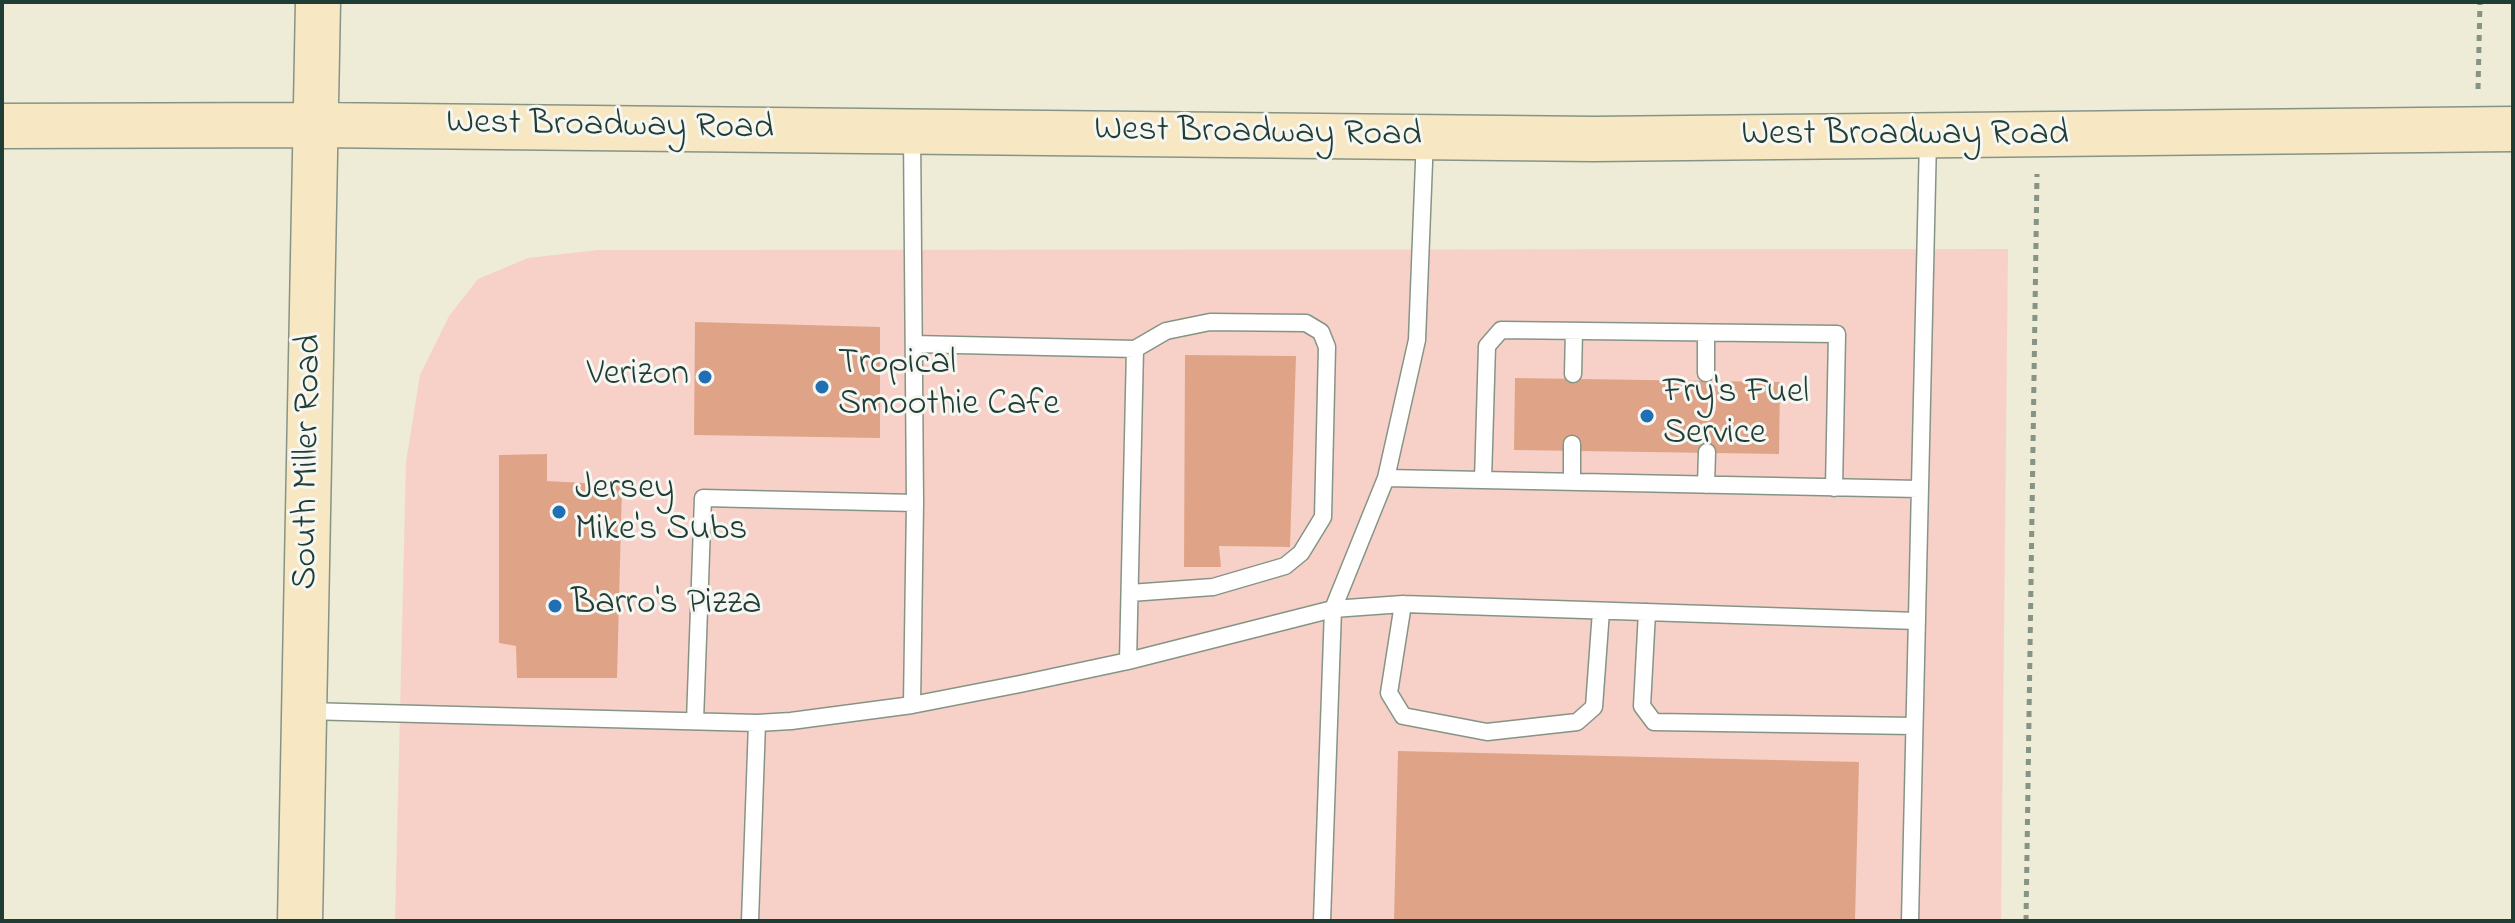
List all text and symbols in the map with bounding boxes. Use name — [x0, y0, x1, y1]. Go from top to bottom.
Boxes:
street label: West Broadway Road — [446, 104, 774, 152]
street label: West Broadway Road — [1094, 111, 1422, 159]
street label: West Broadway Road — [1741, 115, 2069, 159]
street label: South Miller Road — [286, 334, 334, 590]
place label: Tropical Smoothie Cafe — [838, 344, 1059, 429]
place label: Verizon — [587, 355, 689, 399]
marker: Verizon — [696, 368, 714, 386]
place label: Fry's Fuel Service — [1663, 373, 1809, 458]
marker: Tropical Smoothie Cafe — [813, 378, 831, 396]
marker: Fry's Fuel Service — [1638, 407, 1656, 425]
place label: Jersey Mike's Subs — [575, 469, 747, 554]
marker: Jersey Mike's Subs — [550, 503, 568, 521]
place label: Barro's Pizza — [571, 584, 762, 628]
marker: Barro's Pizza — [546, 597, 564, 615]

